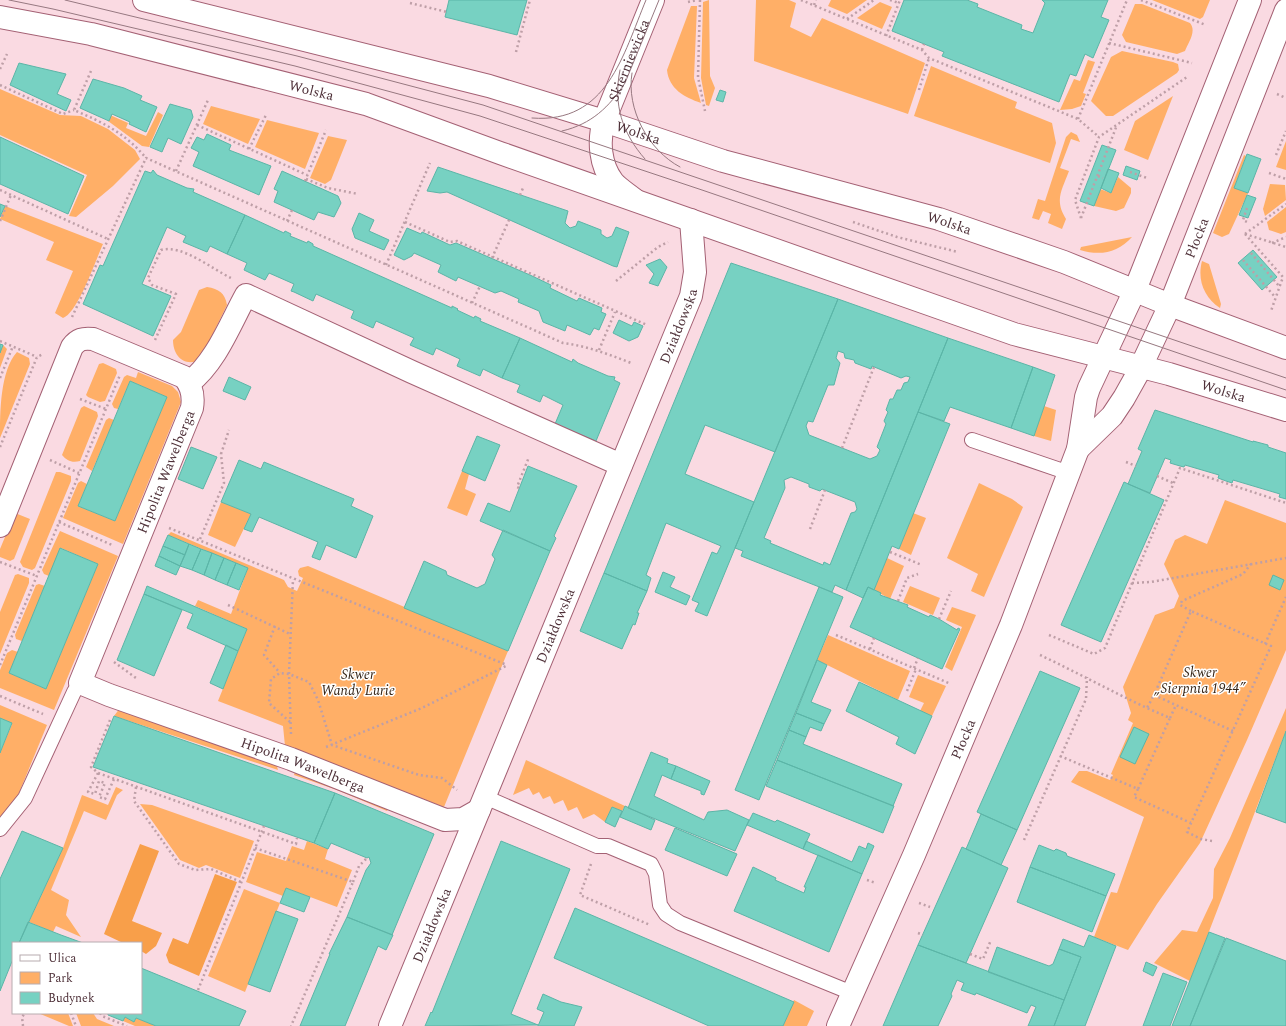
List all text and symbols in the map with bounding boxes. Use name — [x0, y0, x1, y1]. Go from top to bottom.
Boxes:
street label: Skierniewicka — [603, 16, 655, 104]
street label: Wolska — [287, 74, 336, 106]
street label: Wolska — [613, 115, 663, 150]
street label: Wolska — [925, 206, 975, 240]
street label: Płocka — [1179, 214, 1214, 261]
street label: Działdowska — [654, 287, 703, 367]
street label: Wolska — [1199, 374, 1248, 408]
street label: Hipolita Wawelberga — [132, 407, 200, 537]
street label: Działdowska — [530, 585, 580, 666]
park label: Skwer „Sierpnia 1944” — [1154, 662, 1247, 699]
park label: Skwer Wandy Lurie — [321, 664, 395, 701]
street label: Płocka — [945, 716, 981, 762]
street label: Hipolita Wawelberga — [238, 732, 368, 798]
street label: Działdowska — [407, 884, 456, 966]
legend — [12, 942, 142, 1014]
text: Ulica — [48, 949, 77, 968]
text: Park — [48, 969, 73, 988]
text: Budynek — [48, 989, 95, 1008]

